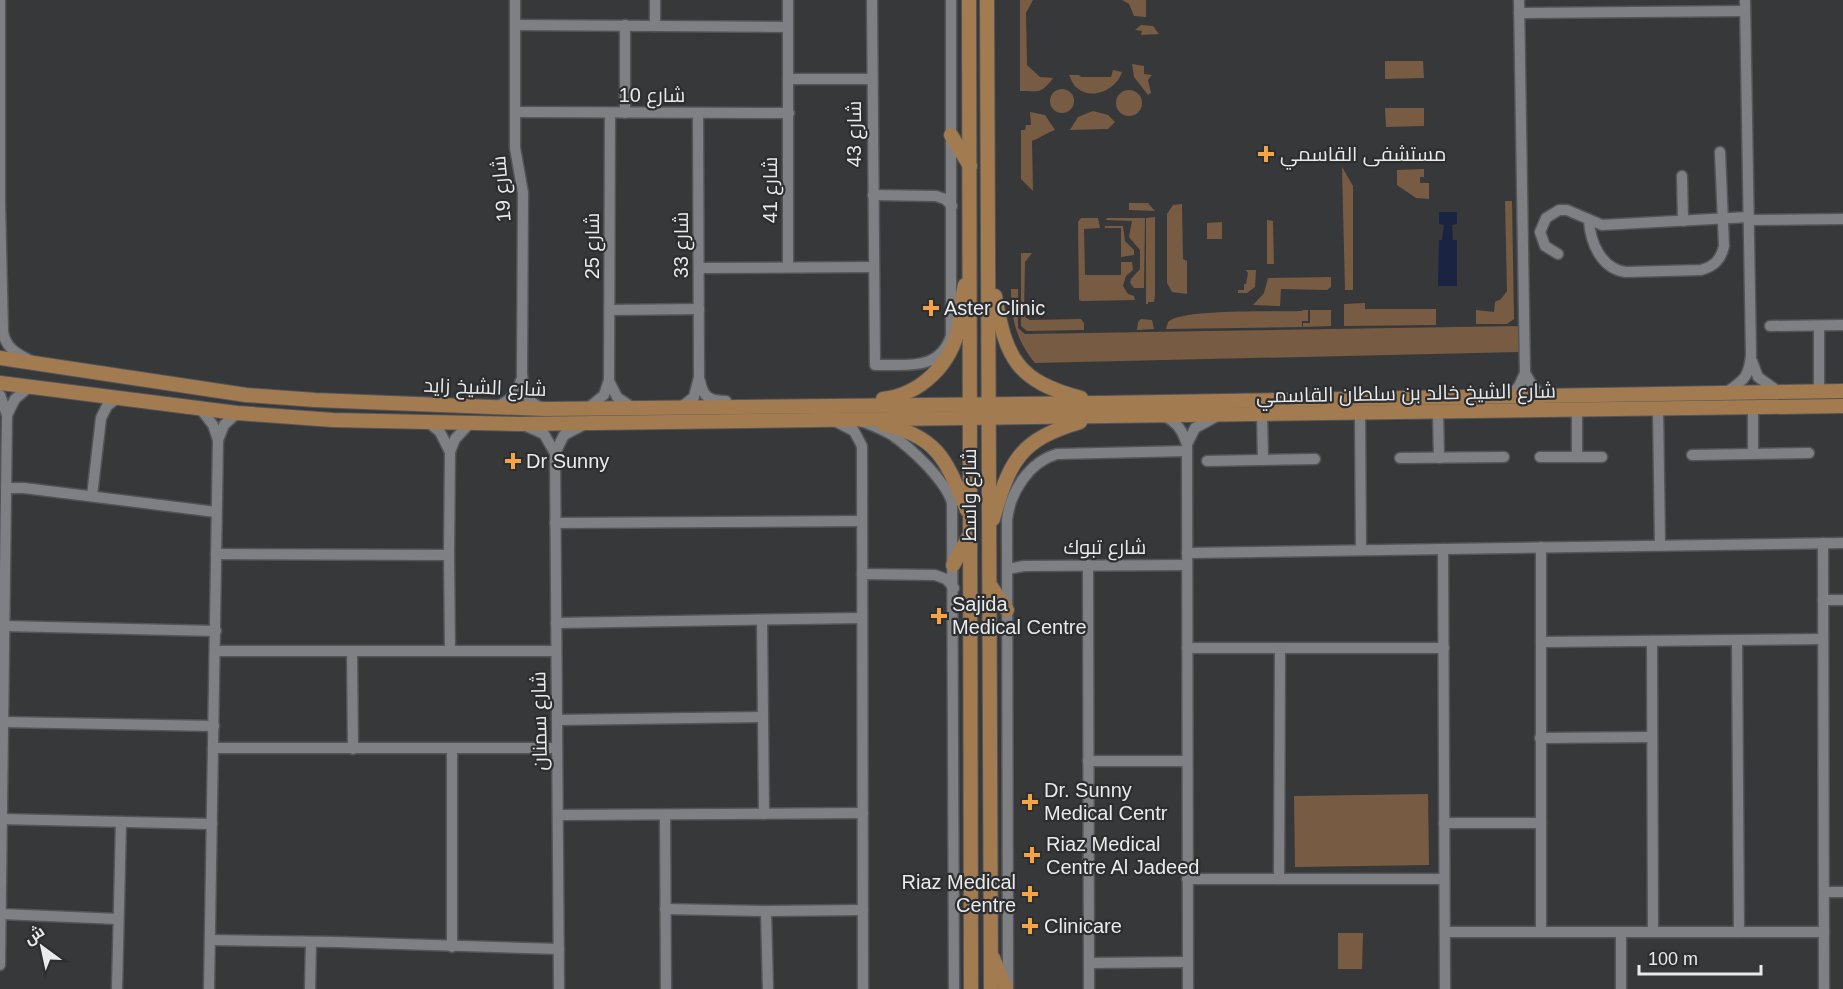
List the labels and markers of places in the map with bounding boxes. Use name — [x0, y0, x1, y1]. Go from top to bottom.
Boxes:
place label: مستشفى القاسمي — [1280, 143, 1446, 170]
marker: مستشفى القاسمي — [1257, 145, 1275, 163]
place label: Aster Clinic — [944, 297, 1045, 319]
marker: Aster Clinic — [922, 299, 940, 317]
place label: Dr Sunny — [526, 450, 609, 472]
marker: Dr Sunny — [504, 452, 522, 470]
place label: Sajida Medical Centre — [952, 593, 1087, 638]
marker: Sajida Medical Centre — [930, 607, 948, 625]
place label: Dr. Sunny Medical Centr — [1044, 779, 1168, 824]
marker: Dr. Sunny Medical Centr — [1021, 793, 1039, 811]
place label: Riaz Medical Centre Al Jadeed — [1046, 833, 1199, 878]
marker: Riaz Medical Centre Al Jadeed — [1023, 846, 1041, 864]
place label: Riaz Medical Centre — [902, 871, 1016, 916]
marker: Riaz Medical Centre — [1021, 885, 1039, 903]
place label: Clinicare — [1044, 915, 1122, 937]
marker: Clinicare — [1021, 917, 1039, 935]

